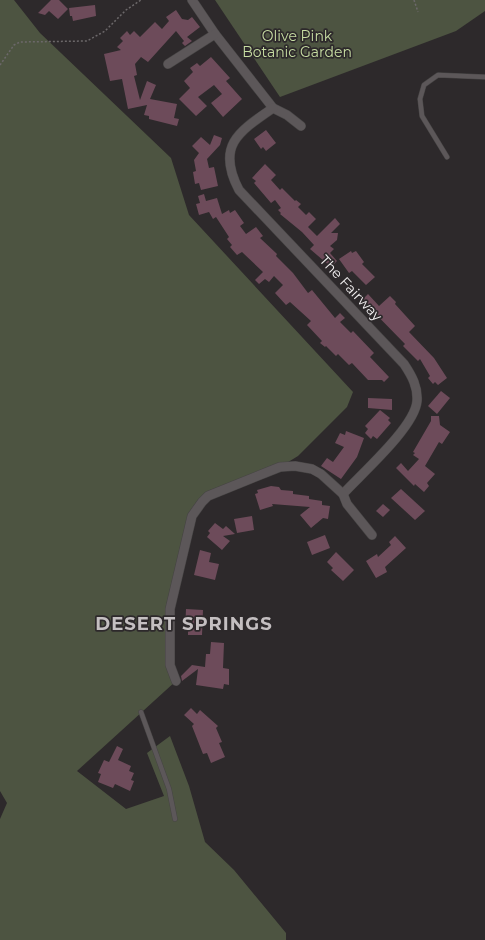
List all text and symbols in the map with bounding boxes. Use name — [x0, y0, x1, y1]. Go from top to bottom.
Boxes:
park label: Olive Pink Botanic Garden — [242, 27, 352, 61]
street label: The Fairway — [316, 251, 386, 325]
district label: DESERT SPRINGS — [95, 613, 273, 635]

